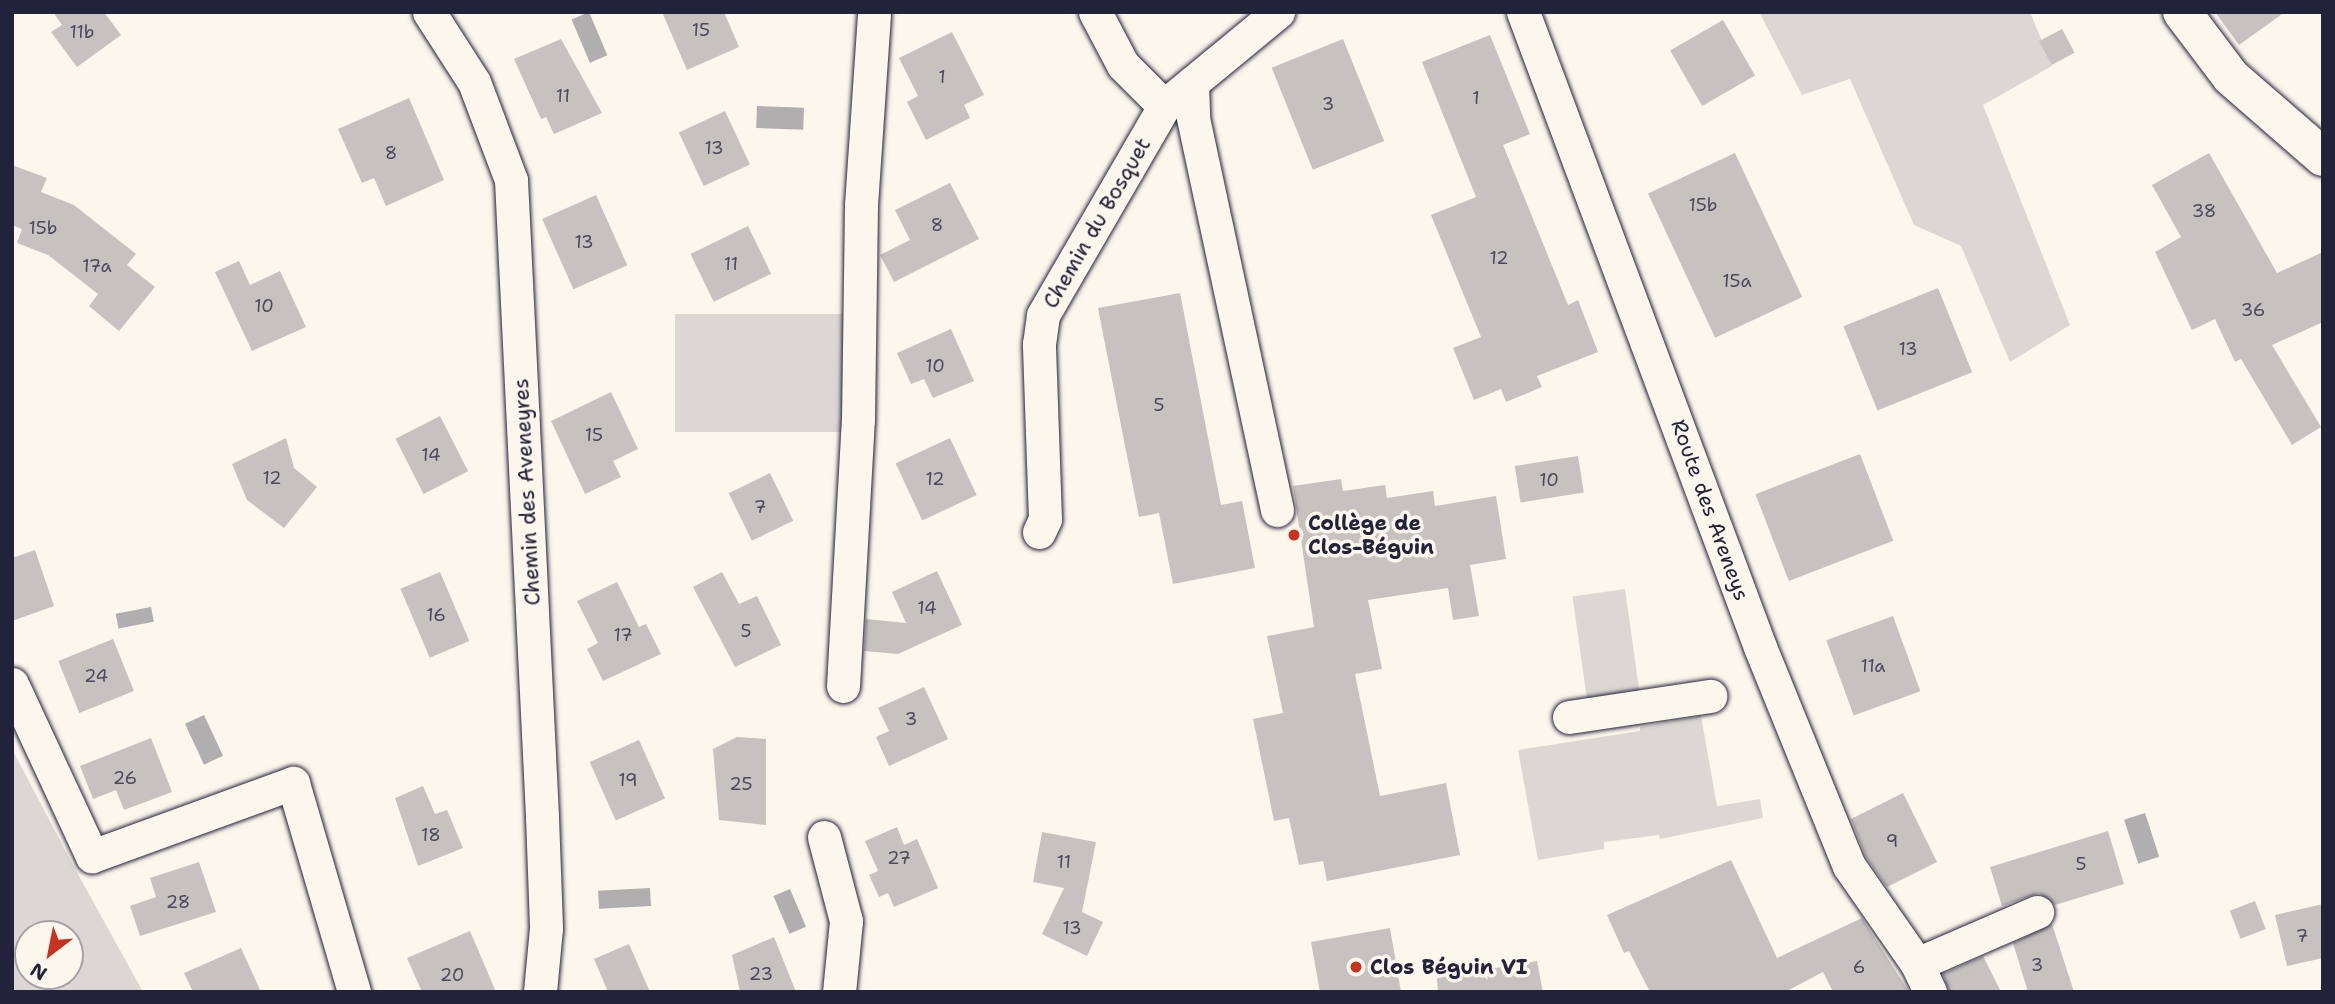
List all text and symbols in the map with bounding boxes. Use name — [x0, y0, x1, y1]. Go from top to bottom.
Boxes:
house number: 15 — [692, 19, 710, 41]
house number: 11b — [70, 21, 94, 43]
house number: 1 — [938, 66, 946, 88]
house number: 11 — [556, 85, 570, 107]
house number: 1 — [1472, 87, 1480, 109]
house number: 3 — [1322, 93, 1334, 115]
street label: Chemin du Bosquet — [1038, 133, 1156, 313]
house number: 13 — [704, 137, 724, 159]
house number: 8 — [385, 142, 397, 164]
house number: 15b — [1689, 194, 1717, 216]
house number: 38 — [2192, 200, 2216, 222]
house number: 8 — [931, 214, 943, 236]
house number: 15b — [29, 217, 57, 239]
house number: 13 — [574, 231, 594, 253]
house number: 12 — [1489, 247, 1509, 269]
house number: 11 — [724, 253, 738, 275]
house number: 17a — [82, 255, 112, 277]
house number: 15a — [1722, 270, 1752, 292]
house number: 10 — [254, 295, 274, 317]
house number: 36 — [2241, 299, 2265, 321]
house number: 13 — [1898, 338, 1918, 360]
house number: 10 — [925, 355, 945, 377]
street label: Chemin des Aveneyres — [508, 378, 546, 606]
house number: 5 — [1153, 394, 1165, 416]
street label: Route des Areneys — [1666, 416, 1754, 604]
house number: 15 — [585, 424, 603, 446]
house number: 14 — [421, 444, 441, 466]
house number: 12 — [262, 467, 282, 489]
house number: 12 — [925, 468, 945, 490]
house number: 10 — [1539, 469, 1559, 491]
house number: 7 — [754, 496, 766, 518]
place label: Collège de Clos-Béguin — [1308, 510, 1434, 560]
marker: Collège de Clos-Béguin — [1286, 527, 1302, 543]
house number: 14 — [917, 597, 937, 619]
house number: 16 — [426, 604, 446, 626]
house number: 5 — [740, 620, 752, 642]
house number: 17 — [613, 624, 633, 646]
house number: 11a — [1861, 655, 1885, 677]
house number: 24 — [84, 665, 108, 687]
house number: 3 — [905, 708, 917, 730]
house number: 26 — [113, 767, 137, 789]
house number: 19 — [618, 769, 638, 791]
house number: 25 — [729, 773, 753, 795]
house number: 18 — [421, 824, 441, 846]
house number: 9 — [1886, 830, 1898, 852]
house number: 27 — [887, 847, 911, 869]
house number: 11 — [1057, 851, 1071, 873]
house number: 5 — [2075, 853, 2087, 875]
house number: 28 — [166, 891, 190, 913]
house number: 13 — [1062, 917, 1082, 939]
north arrow — [14, 920, 84, 990]
house number: 7 — [2296, 925, 2308, 947]
place label: Clos Béguin VI — [1370, 954, 1527, 980]
house number: 3 — [2031, 954, 2043, 976]
house number: 6 — [1853, 956, 1865, 978]
text: N — [26, 957, 52, 986]
marker: Clos Béguin VI — [1348, 959, 1364, 975]
house number: 23 — [749, 963, 773, 985]
house number: 20 — [440, 964, 464, 986]

